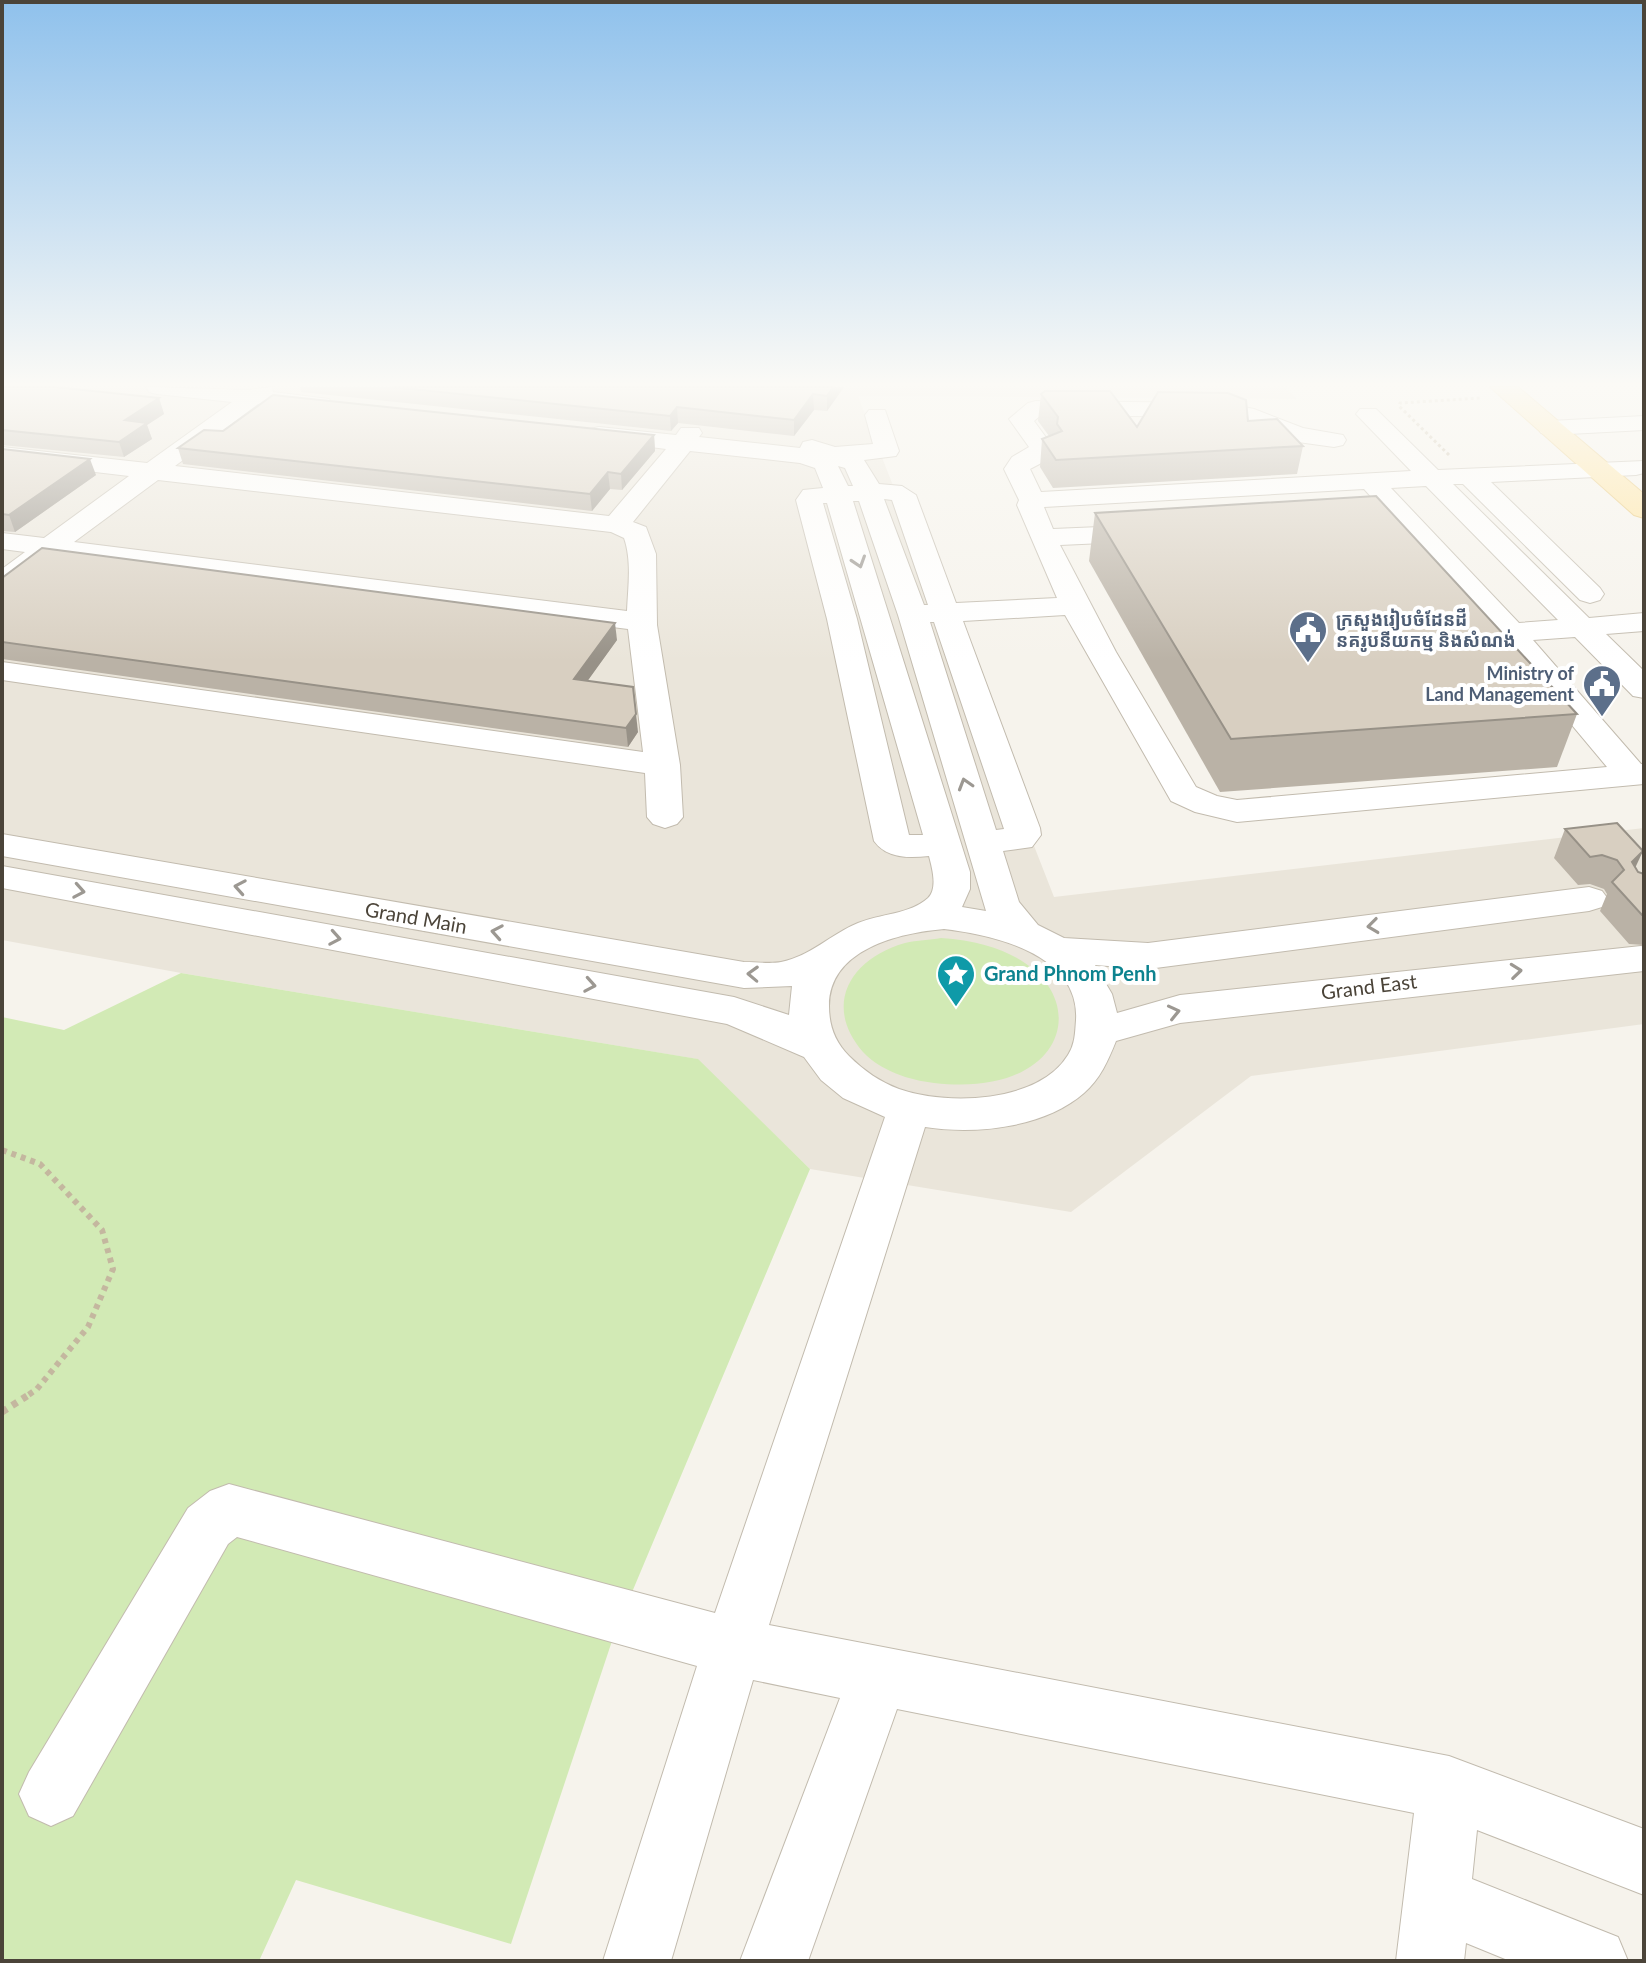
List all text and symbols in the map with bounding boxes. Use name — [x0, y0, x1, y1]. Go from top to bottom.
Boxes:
one-way arrow — [850, 554, 866, 568]
place label: ក្រសួងរៀបចំដែនដី នគរូបនីយកម្ម និងសំណង់ — [1336, 608, 1516, 652]
public building icon: ក្រសួងរៀបចំដែនដី នគរូបនីយកម្ម និងសំណង់ — [1287, 609, 1329, 664]
place label: Ministry of Land Management — [1425, 662, 1575, 705]
public building icon: Ministry of Land Management — [1581, 663, 1623, 718]
one-way arrow — [958, 778, 974, 792]
one-way arrow — [234, 879, 247, 896]
one-way arrow — [72, 882, 86, 899]
street label: Grand Main — [363, 896, 469, 938]
one-way arrow — [1366, 917, 1380, 934]
one-way arrow — [490, 924, 503, 941]
one-way arrow — [328, 929, 341, 946]
place icon: Grand Phnom Penh — [935, 953, 977, 1008]
place label: Grand Phnom Penh — [984, 961, 1157, 985]
one-way arrow — [1510, 963, 1523, 980]
one-way arrow — [746, 966, 759, 983]
street label: Grand East — [1320, 968, 1418, 1004]
one-way arrow — [584, 975, 597, 992]
one-way arrow — [1167, 1004, 1181, 1021]

